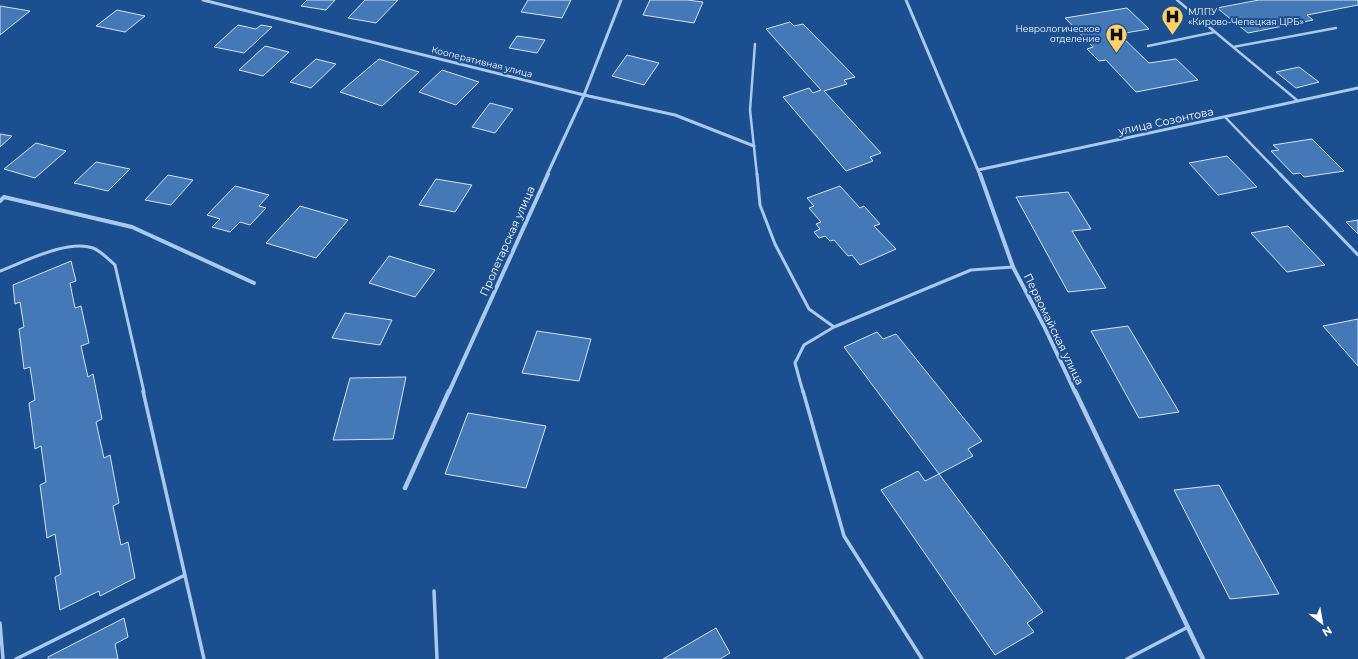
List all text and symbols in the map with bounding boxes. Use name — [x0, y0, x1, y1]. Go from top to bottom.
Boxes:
hospital icon: МЛПУ «Кирово-Чепецкая ЦРБ» — [1159, 4, 1185, 37]
place label: МЛПУ «Кирово-Чепецкая ЦРБ» — [1188, 6, 1304, 27]
hospital icon: Неврологическое отделение — [1103, 21, 1129, 54]
place label: Неврологическое отделение — [1015, 23, 1100, 44]
street label: Кооперативная улица — [430, 44, 534, 79]
street label: улица Созонтова — [1116, 104, 1215, 138]
street label: Пролетарская улица — [476, 184, 538, 298]
street label: Первомайская улица — [1021, 271, 1087, 387]
north arrow — [1302, 603, 1342, 643]
text: N — [1320, 623, 1335, 640]

